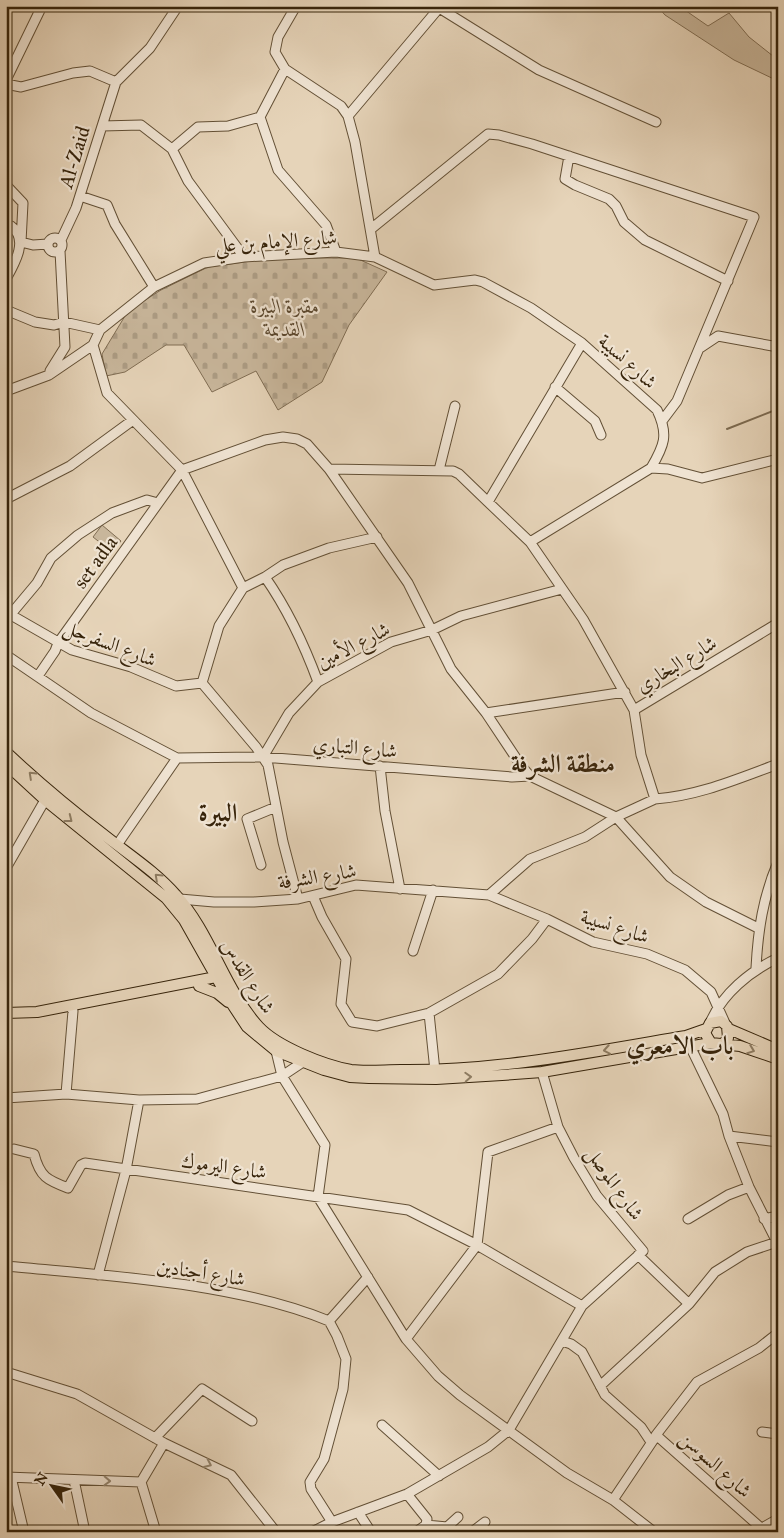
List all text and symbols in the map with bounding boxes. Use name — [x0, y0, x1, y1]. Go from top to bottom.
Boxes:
street label: Al-Zaid — [53, 123, 95, 192]
street label: شارع الإمام بن علي — [214, 225, 338, 265]
park label: مقبرة البيرة القديمة — [249, 294, 320, 341]
street label: شارع نسيبة — [590, 328, 662, 398]
street label: set adla — [68, 530, 122, 593]
street label: شارع السفرجل — [58, 614, 160, 677]
street label: شارع الأمين — [311, 614, 396, 679]
street label: شارع البخاري — [631, 630, 724, 703]
street label: شارع التباري — [311, 731, 398, 769]
district label: منطقة الشرفة — [511, 748, 615, 780]
one-way arrow — [28, 772, 37, 781]
district label: البيرة — [199, 797, 237, 828]
one-way arrow — [63, 814, 72, 822]
street label: شارع الشرفة — [276, 858, 359, 900]
one-way arrow — [155, 874, 164, 883]
street label: شارع نسيبة — [576, 904, 652, 954]
street label: شارع القدس — [211, 934, 280, 1021]
district label: باب الامعري — [626, 1030, 734, 1065]
one-way arrow — [603, 1044, 611, 1054]
one-way arrow — [746, 1044, 754, 1054]
one-way arrow — [465, 1072, 473, 1083]
street label: شارع الموصل — [576, 1142, 649, 1228]
street label: شارع اليرموك — [179, 1148, 268, 1190]
street label: شارع أجنادين — [154, 1251, 247, 1297]
street label: شارع السوسن — [671, 1425, 757, 1507]
one-way arrow — [203, 1458, 212, 1468]
north arrow — [28, 1460, 78, 1510]
text: N — [31, 1469, 52, 1489]
one-way arrow — [104, 1476, 112, 1486]

